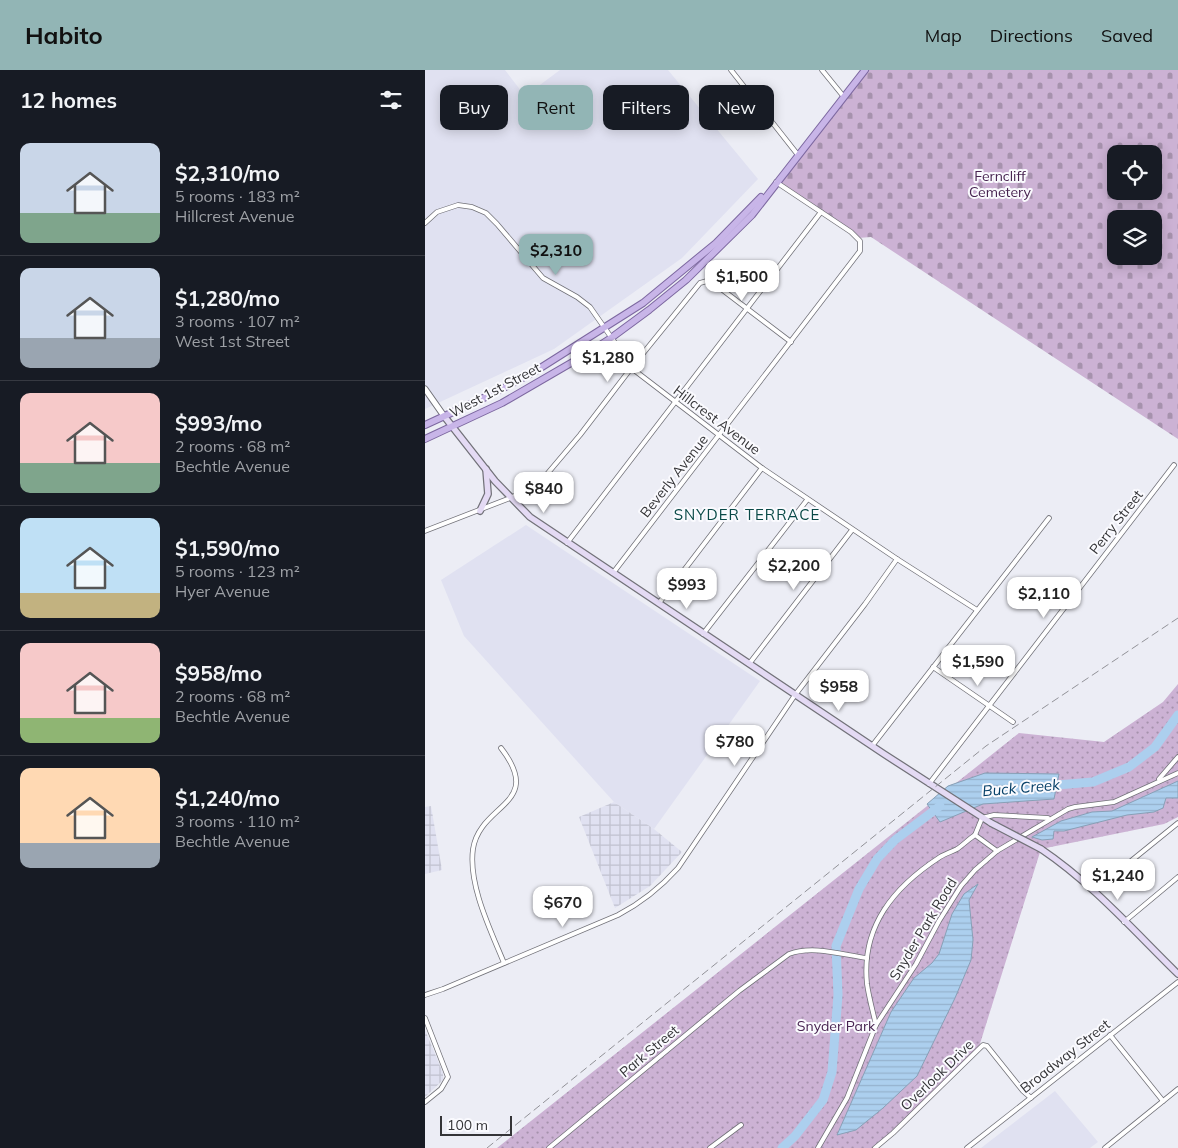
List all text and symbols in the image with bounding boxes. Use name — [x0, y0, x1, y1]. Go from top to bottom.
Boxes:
text: Habito — [25, 20, 103, 50]
text: Map — [925, 24, 962, 47]
text: Directions — [990, 24, 1073, 47]
text: Saved — [1101, 24, 1153, 47]
chip: Buy — [440, 85, 508, 130]
chip: Rent — [518, 85, 593, 130]
chip: Filters — [603, 85, 689, 130]
chip: New — [699, 85, 774, 130]
icon: filters — [377, 86, 405, 114]
text: 12 homes — [20, 87, 117, 113]
map controls — [1107, 145, 1162, 265]
button: locate — [1107, 145, 1162, 200]
text: $2,310/mo — [175, 160, 280, 186]
icon: home — [60, 163, 120, 223]
park label: Ferncliff Cemetery — [969, 167, 1032, 201]
text: 5 rooms · 183 m² — [175, 186, 300, 206]
text: Hillcrest Avenue — [175, 206, 294, 226]
button: layers — [1107, 210, 1162, 265]
pin: $2,310 — [515, 234, 597, 276]
text: $2,310 — [530, 240, 582, 260]
pin: $1,500 — [701, 260, 783, 302]
text: $1,500 — [716, 266, 768, 286]
text: $1,280/mo — [175, 285, 280, 311]
icon: home — [60, 288, 120, 348]
text: 3 rooms · 107 m² — [175, 311, 300, 331]
text: West 1st Street — [175, 331, 290, 351]
pin: $1,280 — [567, 340, 649, 383]
text: $1,280 — [582, 347, 634, 367]
street label: West 1st Street — [446, 358, 544, 422]
street label: Hillcrest Avenue — [670, 381, 764, 459]
text: $993/mo — [175, 410, 262, 436]
icon: home — [60, 413, 120, 473]
street label: Beverly Avenue — [636, 431, 712, 521]
text: 2 rooms · 68 m² — [175, 436, 290, 456]
text: Bechtle Avenue — [175, 456, 290, 476]
pin: $840 — [514, 472, 574, 514]
text: $840 — [525, 478, 563, 498]
street label: Perry Street — [1085, 486, 1147, 558]
district label: SNYDER TERRACE — [674, 505, 820, 524]
text: $1,590/mo — [175, 535, 280, 561]
icon: home — [60, 538, 120, 598]
pin: $2,200 — [753, 548, 835, 591]
text: $2,200 — [768, 555, 820, 575]
text: 5 rooms · 123 m² — [175, 561, 300, 581]
pin: $993 — [657, 568, 717, 610]
text: $993 — [668, 574, 706, 594]
pin: $2,110 — [1003, 576, 1085, 619]
text: Hyer Avenue — [175, 581, 270, 601]
text: $2,110 — [1018, 583, 1070, 603]
pin: $1,590 — [937, 644, 1019, 687]
text: $1,590 — [952, 651, 1004, 671]
text: $958/mo — [175, 660, 262, 686]
icon: home — [60, 663, 120, 723]
pin: $958 — [809, 670, 869, 712]
text: $958 — [820, 676, 858, 696]
text: 2 rooms · 68 m² — [175, 686, 290, 706]
text: Bechtle Avenue — [175, 706, 290, 726]
pin: $780 — [705, 724, 765, 767]
text: $780 — [716, 731, 754, 751]
water label: Buck Creek — [981, 775, 1062, 800]
text: $1,240/mo — [175, 785, 280, 811]
icon: home — [60, 788, 120, 848]
text: 3 rooms · 110 m² — [175, 811, 300, 831]
text: Bechtle Avenue — [175, 831, 290, 851]
pin: $1,240 — [1077, 858, 1159, 901]
text: $1,240 — [1092, 865, 1144, 885]
street label: Snyder Park Road — [885, 874, 961, 984]
pin: $670 — [533, 886, 593, 928]
text: $670 — [544, 892, 582, 912]
street label: Broadway Street — [1016, 1015, 1114, 1097]
park label: Snyder Park — [797, 1017, 876, 1035]
street label: Park Street — [616, 1021, 682, 1081]
street label: Overlook Drive — [897, 1036, 977, 1114]
scale bar — [440, 1113, 513, 1136]
text: 100 m — [447, 1116, 488, 1134]

